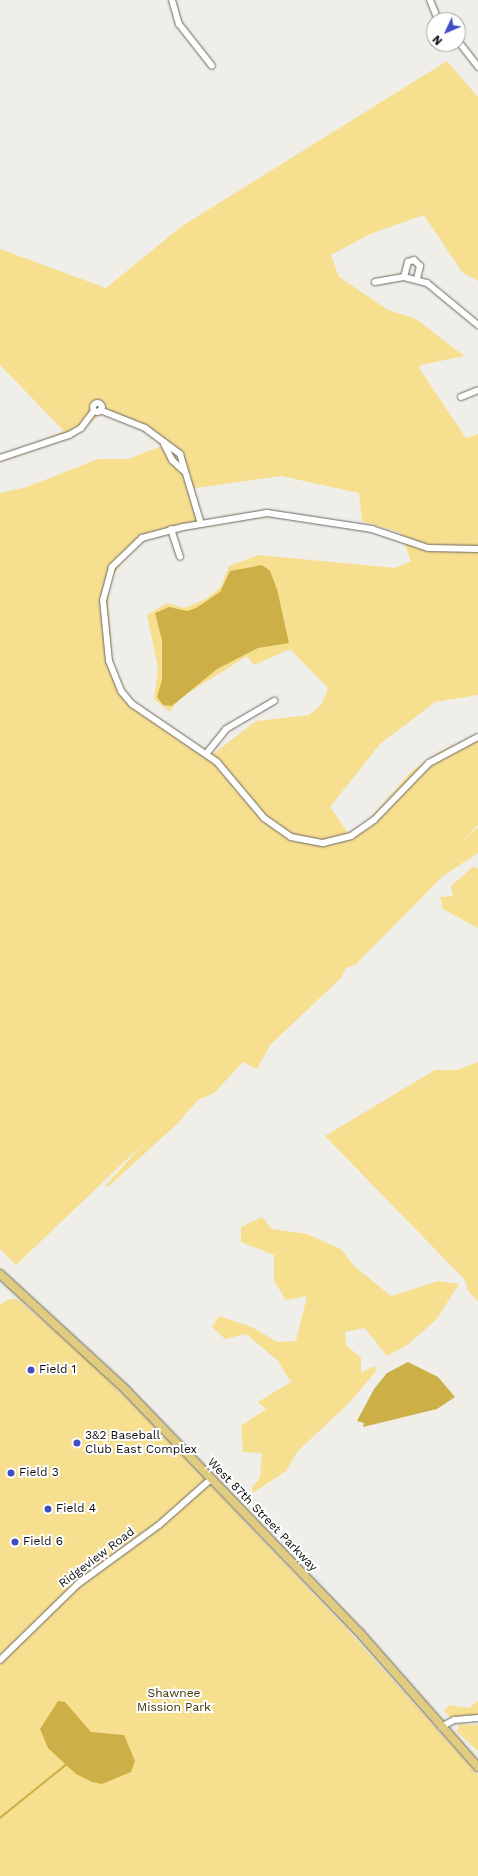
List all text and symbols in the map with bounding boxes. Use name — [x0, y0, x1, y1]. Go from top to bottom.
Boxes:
north arrow — [426, 12, 466, 52]
text: N — [430, 33, 445, 47]
place label: Field 1 — [39, 1363, 76, 1377]
marker: Field 1 — [26, 1365, 36, 1375]
place label: 3&2 Baseball Club East Complex — [85, 1429, 197, 1457]
marker: 3&2 Baseball Club East Complex — [72, 1438, 82, 1448]
street label: West 87th Street Parkway — [204, 1455, 320, 1575]
place label: Field 3 — [19, 1466, 59, 1480]
marker: Field 3 — [6, 1468, 16, 1478]
place label: Field 4 — [56, 1502, 96, 1516]
marker: Field 4 — [43, 1504, 53, 1514]
street label: Ridgeview Road — [56, 1525, 138, 1591]
place label: Field 6 — [23, 1535, 63, 1549]
marker: Field 6 — [10, 1537, 20, 1547]
park label: Shawnee Mission Park — [137, 1687, 211, 1715]

